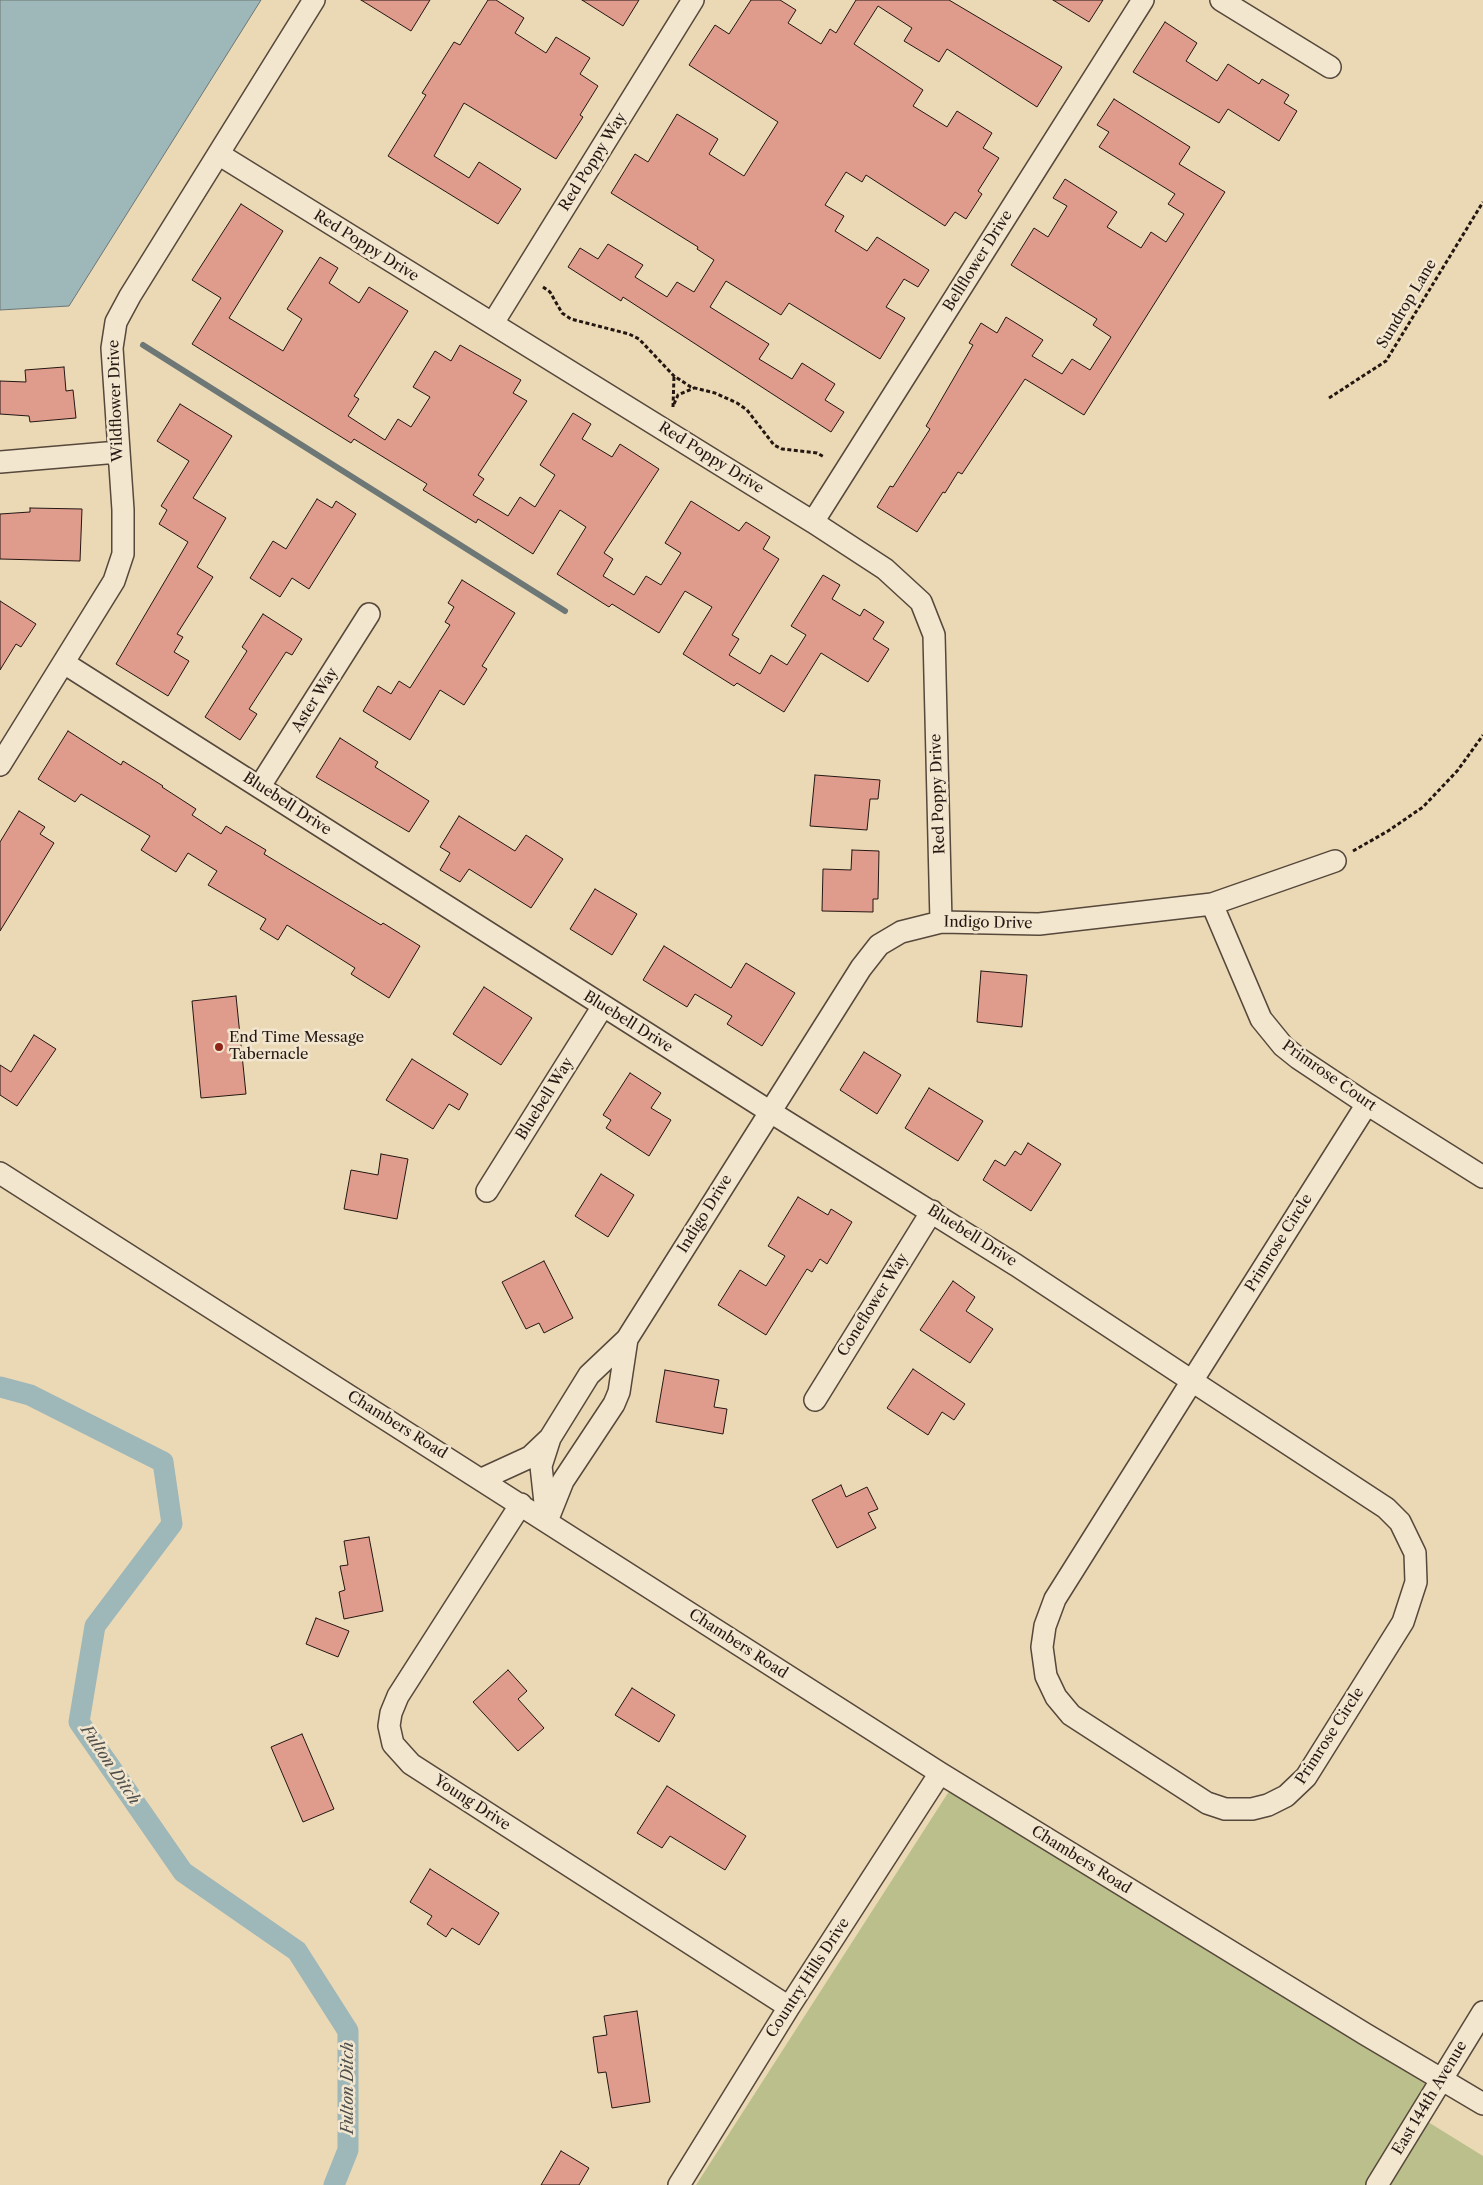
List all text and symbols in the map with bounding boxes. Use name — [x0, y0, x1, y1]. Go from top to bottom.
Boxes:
street label: Red Poppy Way — [556, 109, 630, 215]
street label: Red Poppy Drive — [310, 206, 422, 286]
street label: Bellflower Drive — [940, 207, 1016, 315]
street label: Sundrop Lane — [1373, 256, 1441, 352]
street label: Wildflower Drive — [105, 339, 127, 463]
street label: Red Poppy Drive — [655, 418, 767, 498]
street label: Aster Way — [288, 664, 342, 736]
street label: Red Poppy Drive — [927, 733, 949, 855]
street label: Bluebell Drive — [239, 769, 335, 839]
street label: Indigo Drive — [943, 913, 1033, 933]
street label: Bluebell Drive — [580, 987, 676, 1057]
place label: End Time Message Tabernacle — [229, 1029, 364, 1064]
street label: Primrose Court — [1279, 1037, 1379, 1115]
marker: End Time Message Tabernacle — [213, 1041, 225, 1053]
street label: Bluebell Way — [513, 1054, 577, 1144]
street label: Indigo Drive — [674, 1172, 736, 1256]
street label: Primrose Circle — [1242, 1191, 1316, 1295]
street label: Bluebell Drive — [924, 1201, 1020, 1271]
street label: Coneflower Way — [834, 1250, 912, 1360]
street label: Chambers Road — [344, 1387, 450, 1463]
street label: Chambers Road — [685, 1605, 791, 1683]
street label: Primrose Circle — [1292, 1684, 1368, 1788]
water label: Fulton Ditch — [76, 1721, 144, 1809]
street label: Young Drive — [430, 1772, 514, 1834]
street label: Chambers Road — [1028, 1822, 1134, 1898]
street label: Country Hills Drive — [763, 1915, 853, 2041]
street label: East 144th Avenue — [1389, 2038, 1471, 2158]
water label: Fulton Ditch — [338, 2042, 358, 2134]

